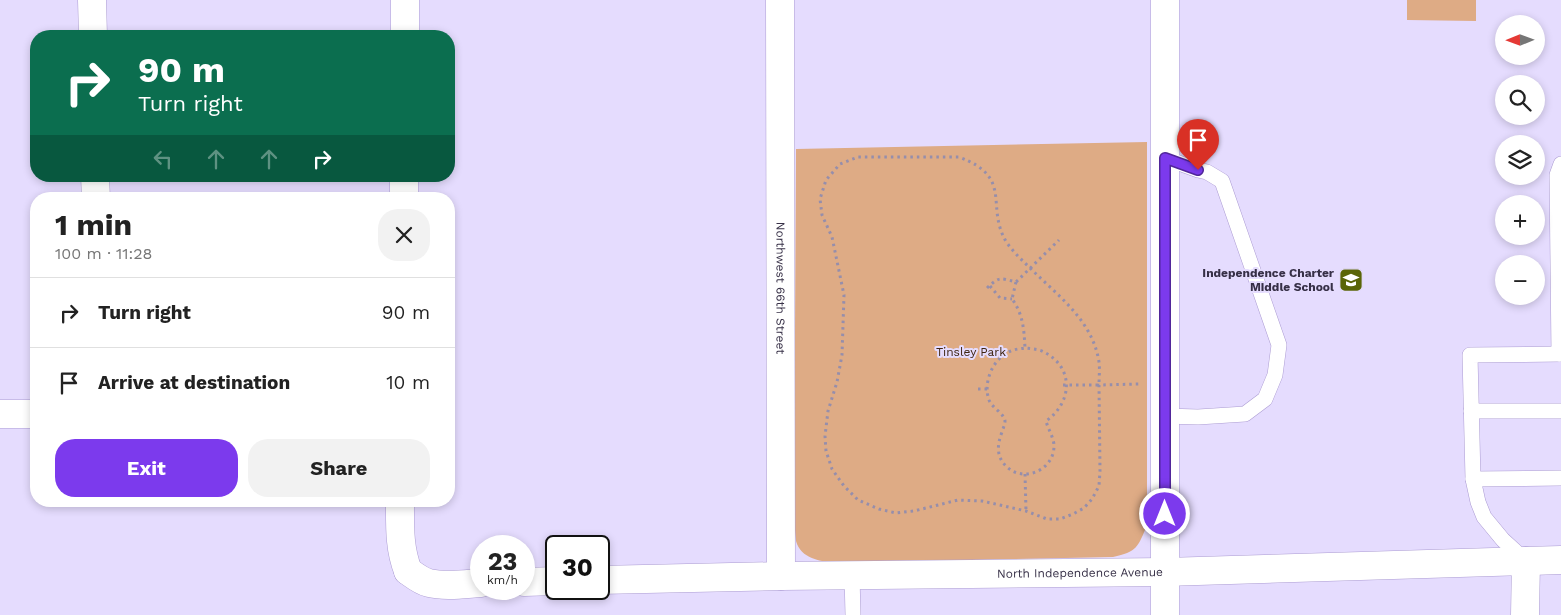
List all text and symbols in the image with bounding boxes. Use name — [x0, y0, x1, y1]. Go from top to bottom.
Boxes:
north arrow — [1495, 15, 1545, 65]
map controls — [1495, 15, 1545, 305]
text: 90 m — [138, 49, 225, 91]
icon: right — [55, 50, 120, 115]
button: search — [1495, 75, 1545, 125]
text: Turn right — [138, 91, 243, 116]
pin — [1177, 119, 1219, 170]
icon: arrive — [1184, 126, 1212, 154]
button: layers — [1495, 135, 1545, 185]
icon: left — [149, 145, 177, 173]
icon: ahead — [202, 145, 230, 173]
icon: ahead — [255, 145, 283, 173]
icon: right — [308, 145, 336, 173]
button: + — [1495, 195, 1545, 245]
text: 1 min — [55, 207, 132, 242]
button: close — [378, 209, 430, 261]
street label: Northwest 66th Street — [773, 222, 788, 354]
text: 100 m · 11:28 — [55, 244, 152, 263]
button: − — [1495, 255, 1545, 305]
place label: Independence Charter Middle School — [1202, 266, 1335, 294]
school or university icon: Independence Charter Middle School — [1338, 267, 1364, 293]
icon: right — [55, 299, 83, 327]
text: Turn right — [98, 301, 191, 324]
text: 90 m — [382, 301, 430, 324]
park label: Tinsley Park — [936, 345, 1006, 359]
icon: arrive — [55, 369, 83, 397]
text: Arrive at destination — [98, 371, 290, 394]
text: 10 m — [386, 371, 430, 394]
button: Exit — [55, 439, 238, 497]
button: Share — [248, 439, 430, 497]
position arrow — [1138, 487, 1190, 539]
speed limit sign: 30 — [545, 535, 610, 600]
text: 23 — [488, 547, 517, 576]
street label: North Independence Avenue — [997, 565, 1163, 581]
text: km/h — [487, 573, 518, 587]

